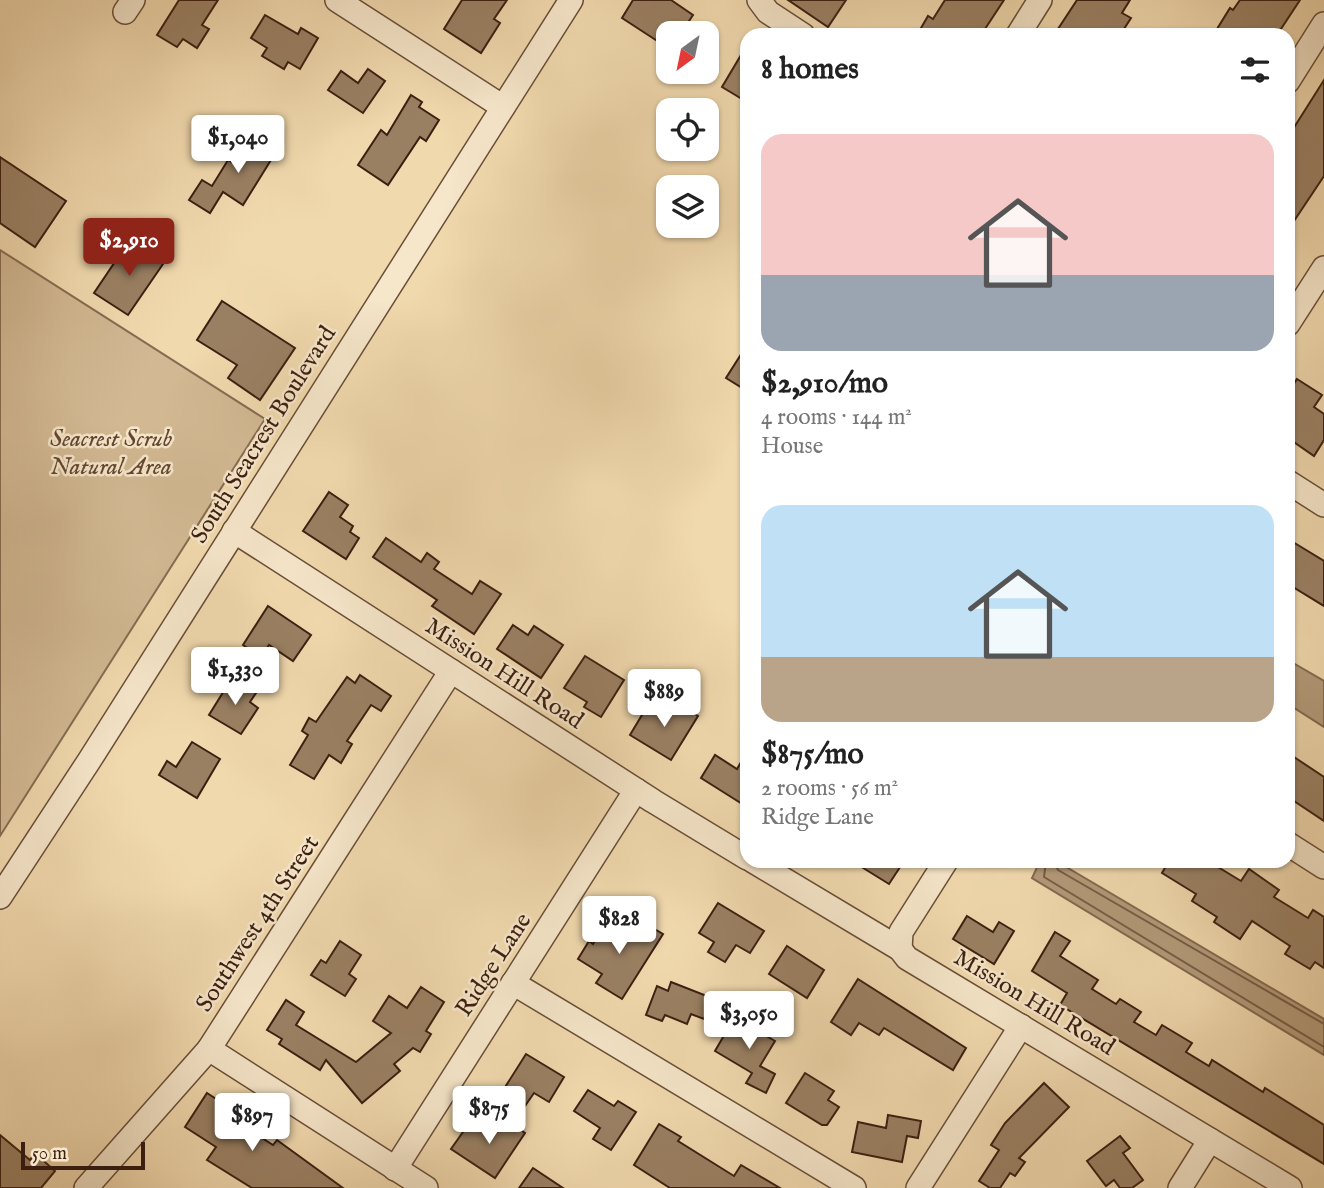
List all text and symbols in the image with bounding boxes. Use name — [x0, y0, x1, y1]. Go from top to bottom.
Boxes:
north arrow — [656, 21, 719, 84]
map controls — [656, 21, 719, 238]
text: 8 homes — [761, 51, 859, 89]
icon: filters — [1236, 51, 1274, 89]
button: locate — [656, 98, 719, 161]
pin: $1,040 — [181, 116, 295, 175]
text: $1,040 — [207, 123, 269, 152]
button: layers — [656, 175, 719, 238]
icon: home — [955, 180, 1081, 306]
pin: $2,910 — [72, 218, 186, 278]
text: $2,910 — [99, 226, 159, 255]
street label: South Seacrest Boulevard — [184, 320, 344, 550]
text: $2,910/mo — [761, 365, 888, 403]
text: 4 rooms · 144 m² — [761, 403, 912, 432]
park label: Seacrest Scrub Natural Area — [50, 424, 173, 483]
text: House — [761, 432, 823, 461]
icon: home — [955, 551, 1081, 677]
street label: Mission Hill Road — [419, 611, 589, 737]
pin: $1,330 — [178, 648, 292, 707]
text: $1,330 — [207, 655, 263, 684]
pin: $889 — [623, 670, 705, 729]
text: $889 — [644, 677, 684, 706]
text: $875/mo — [761, 736, 864, 774]
text: 2 rooms · 56 m² — [761, 774, 898, 803]
text: Ridge Lane — [761, 803, 874, 832]
street label: Southwest 4th Street — [189, 830, 327, 1018]
pin: $828 — [578, 897, 660, 956]
text: $828 — [598, 904, 640, 933]
street label: Ridge Lane — [449, 907, 539, 1023]
street label: Mission Hill Road — [948, 943, 1120, 1063]
pin: $3,050 — [692, 992, 806, 1051]
text: $3,050 — [720, 999, 778, 1028]
pin: $875 — [448, 1086, 530, 1146]
pin: $897 — [211, 1094, 293, 1153]
text: $875 — [469, 1094, 509, 1123]
text: $897 — [231, 1101, 273, 1130]
scale bar — [21, 1139, 145, 1171]
text: 50 m — [32, 1142, 67, 1166]

